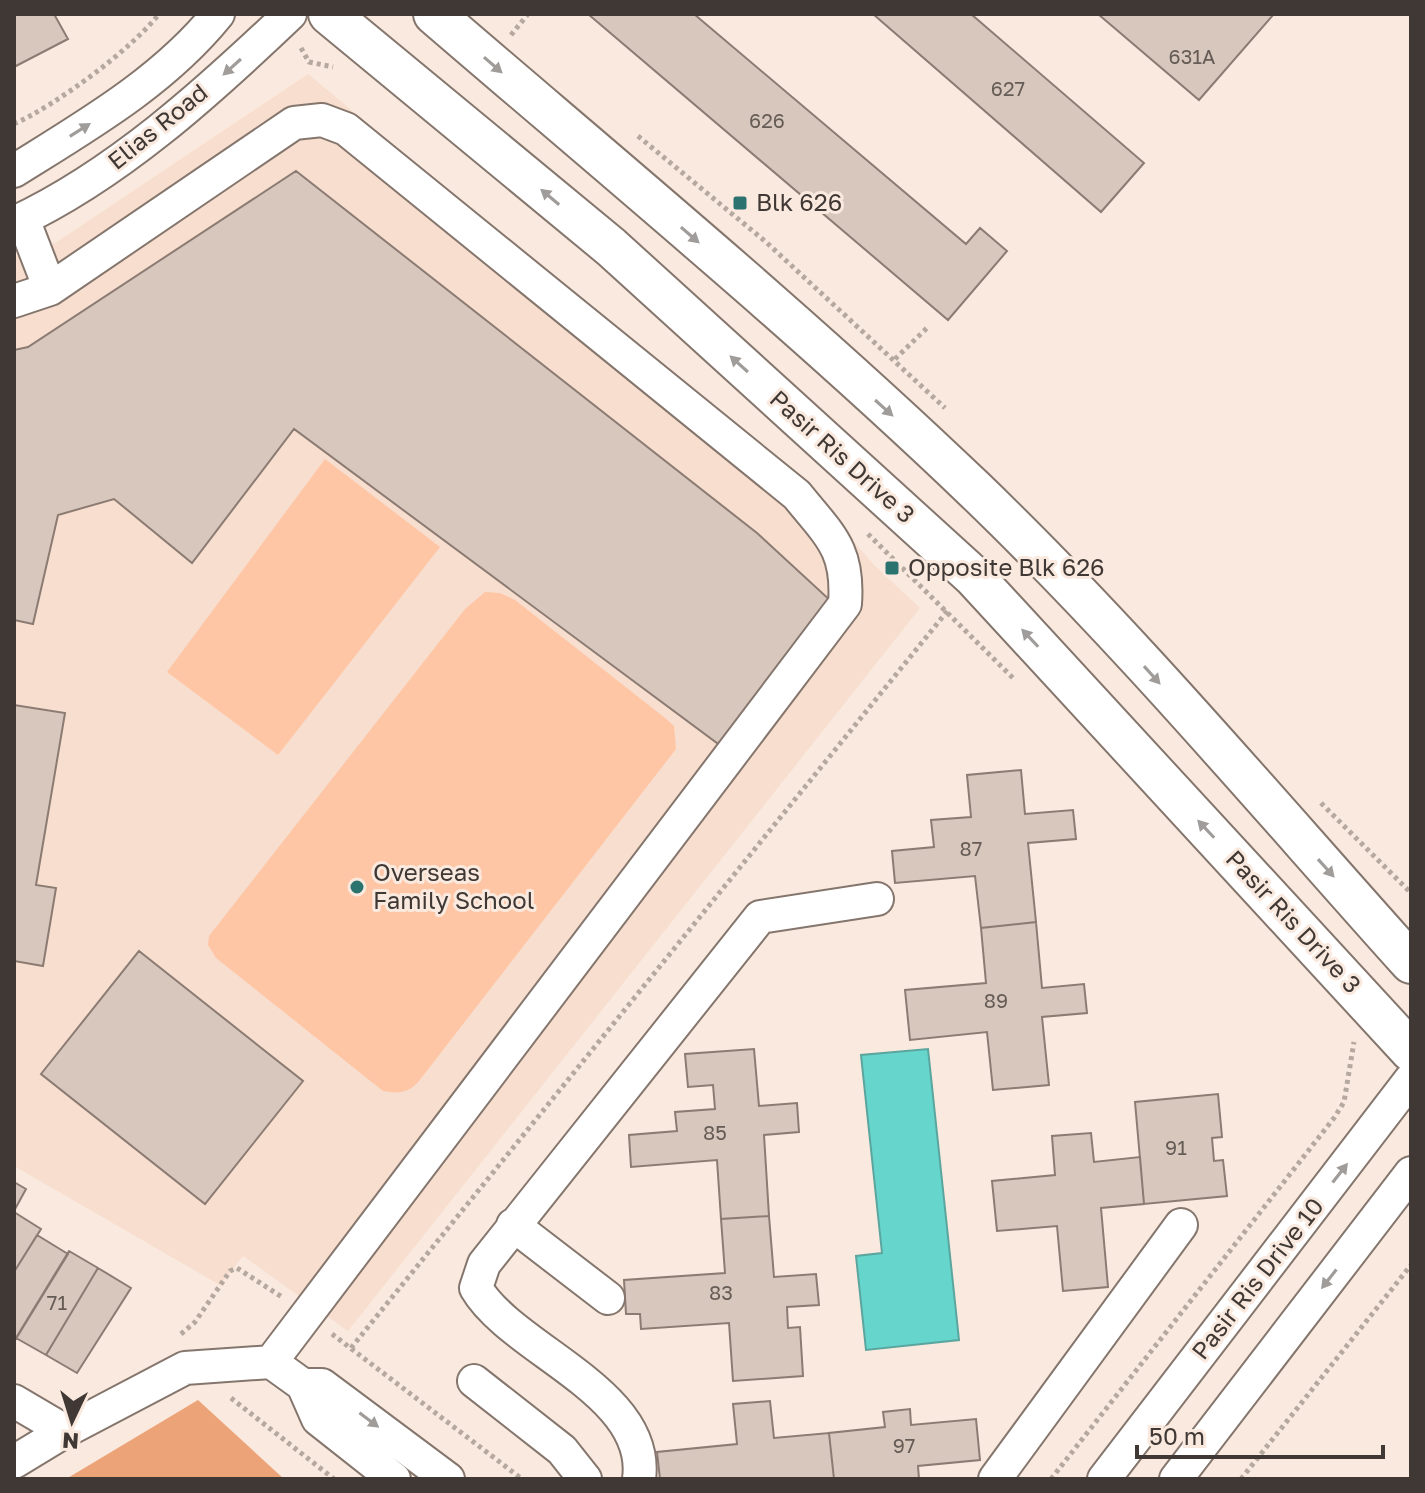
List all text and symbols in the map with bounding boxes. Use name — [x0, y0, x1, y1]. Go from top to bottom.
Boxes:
house number: 631A — [1169, 44, 1215, 68]
one-way arrow — [483, 56, 503, 73]
one-way arrow — [223, 57, 242, 75]
house number: 627 — [991, 76, 1025, 100]
street label: Elias Road — [101, 77, 213, 175]
house number: 626 — [749, 108, 785, 132]
one-way arrow — [69, 123, 91, 137]
place label: Blk 626 — [756, 187, 842, 216]
one-way arrow — [540, 189, 561, 206]
marker: Blk 626 — [731, 194, 749, 212]
one-way arrow — [679, 226, 699, 243]
one-way arrow — [729, 355, 748, 373]
street label: Pasir Ris Drive 3 — [765, 383, 921, 528]
one-way arrow — [874, 398, 893, 416]
place label: Opposite Blk 626 — [908, 552, 1105, 581]
marker: Opposite Blk 626 — [883, 559, 901, 577]
one-way arrow — [1021, 629, 1039, 648]
one-way arrow — [1142, 666, 1160, 685]
one-way arrow — [1198, 819, 1216, 838]
house number: 87 — [960, 836, 982, 860]
street label: Pasir Ris Drive 3 — [1221, 844, 1368, 998]
place label: Overseas Family School — [373, 857, 534, 914]
one-way arrow — [1316, 859, 1334, 878]
marker: Overseas Family School — [348, 878, 366, 896]
house number: 89 — [984, 988, 1008, 1012]
house number: 85 — [703, 1120, 727, 1144]
house number: 91 — [1165, 1135, 1187, 1159]
one-way arrow — [1331, 1163, 1347, 1183]
street label: Pasir Ris Drive 10 — [1185, 1192, 1329, 1365]
one-way arrow — [1322, 1269, 1338, 1289]
house number: 83 — [709, 1280, 733, 1304]
house number: 71 — [47, 1290, 67, 1314]
north arrow — [32, 1381, 112, 1461]
scale bar — [1137, 1409, 1383, 1459]
one-way arrow — [359, 1412, 379, 1428]
text: 50 m — [1149, 1421, 1205, 1450]
text: N — [61, 1427, 80, 1456]
house number: 97 — [893, 1433, 915, 1457]

